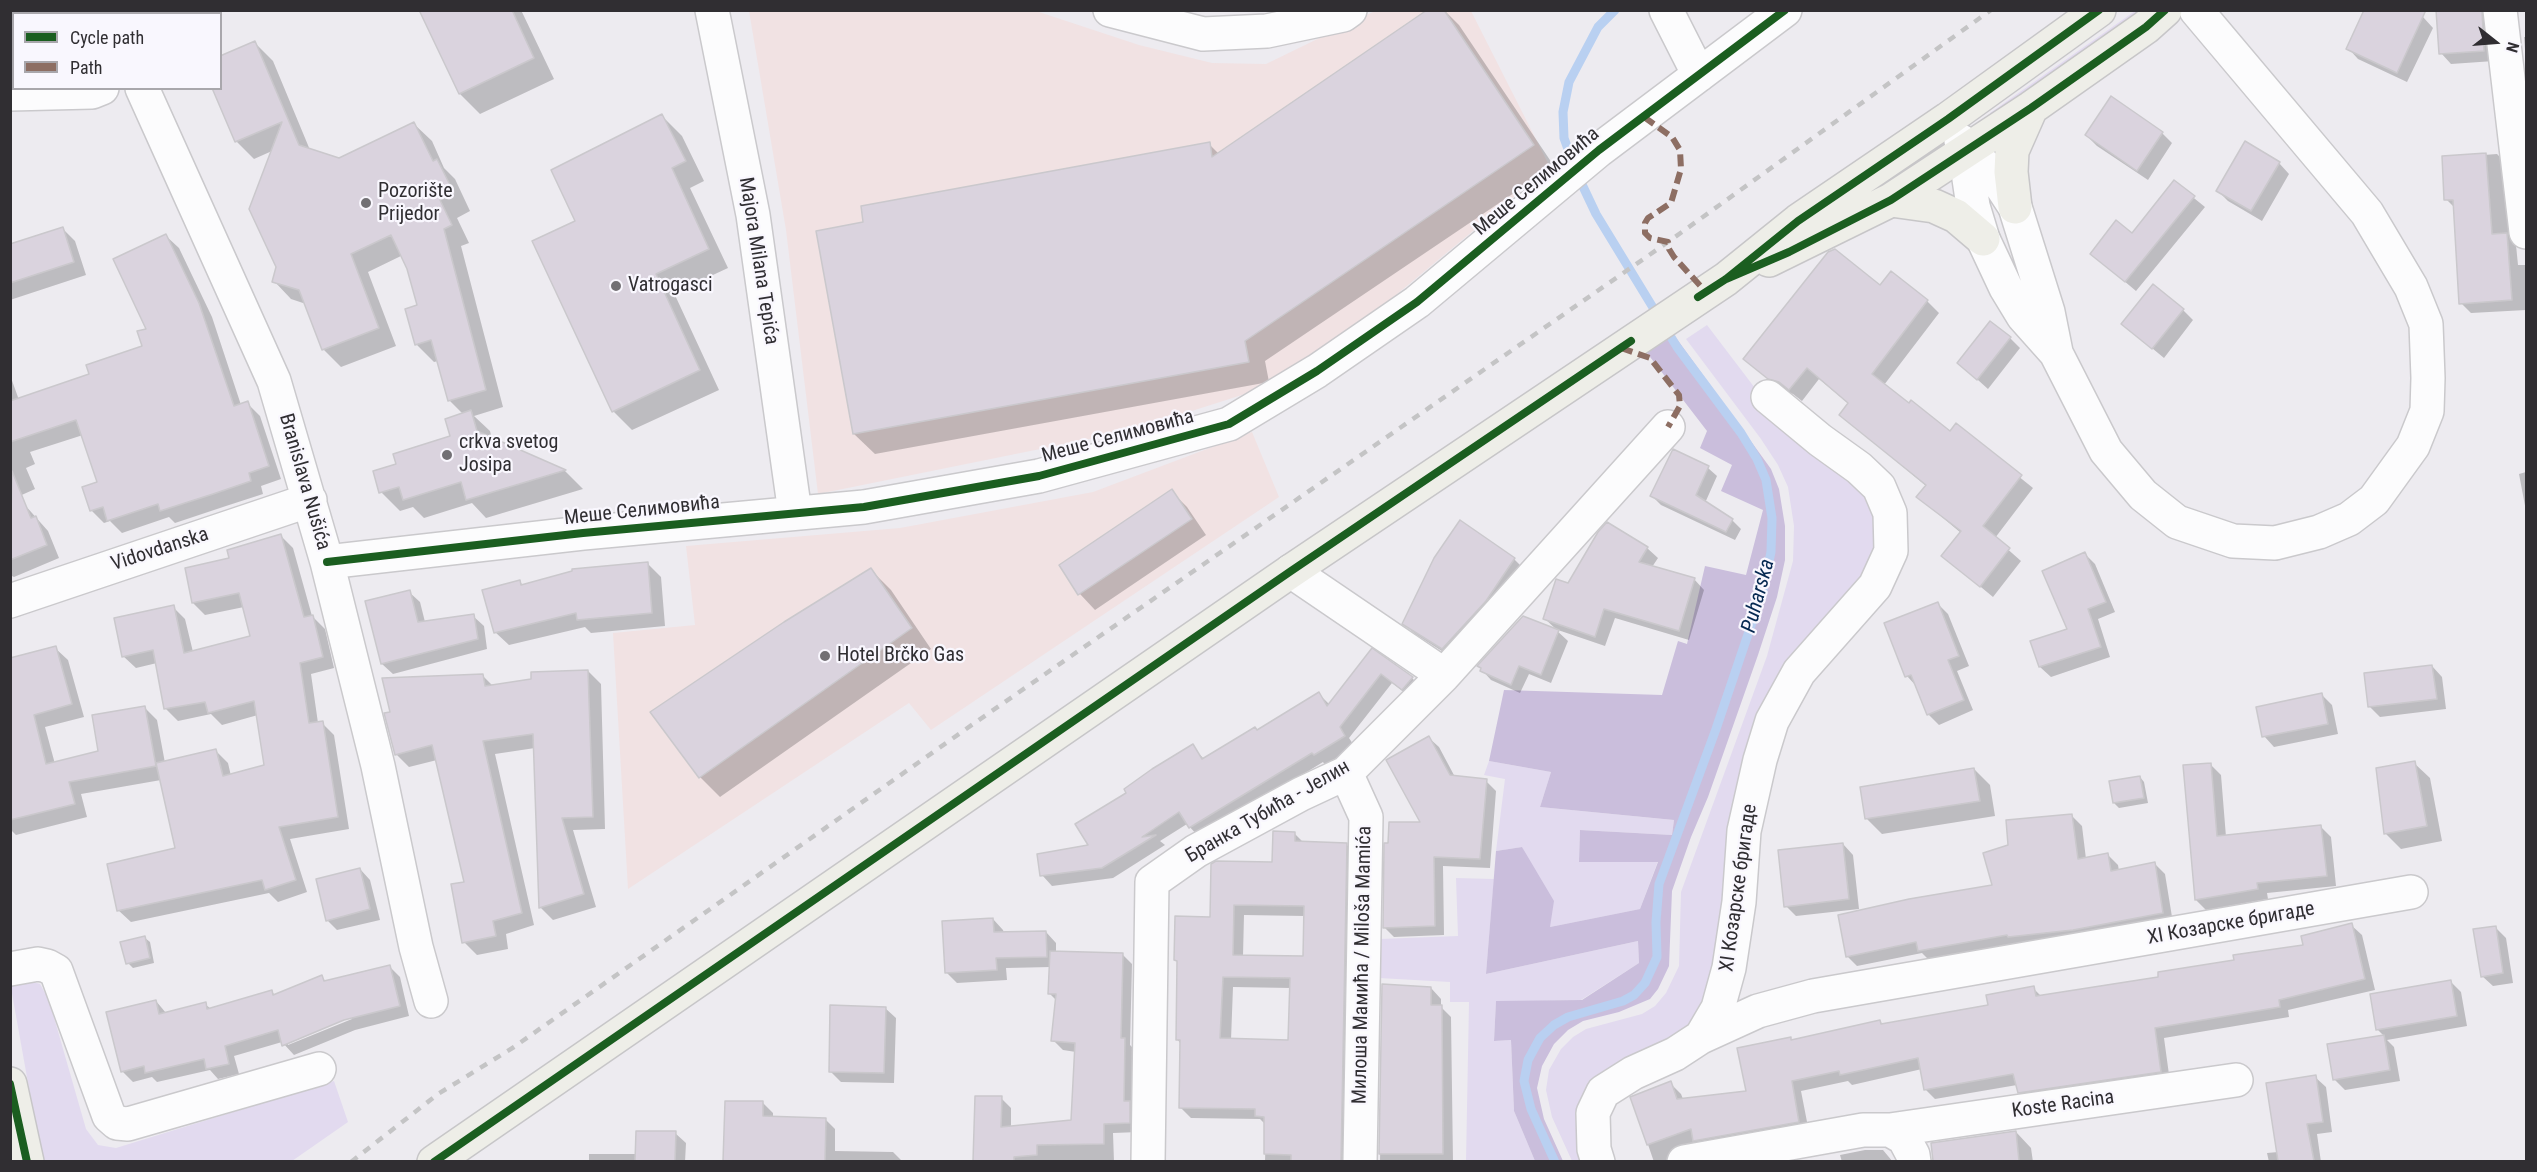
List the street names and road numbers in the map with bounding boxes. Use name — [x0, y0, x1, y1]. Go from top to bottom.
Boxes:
street label: Меше Селимовића — [1469, 123, 1605, 241]
street label: Majora Milana Tepića — [733, 176, 783, 346]
street label: Меше Селимовића — [1039, 405, 1197, 469]
street label: Branislava Nušića — [273, 411, 335, 553]
street label: Меше Селимовића — [563, 491, 721, 531]
street label: Vidovdanska — [108, 523, 212, 577]
street label: Бранка Тубића - Јелин — [1182, 755, 1354, 869]
street label: XI Козарске бригаде — [1715, 802, 1763, 974]
street label: Милоша Мамића / Miloša Mamića — [1349, 826, 1377, 1104]
street label: XI Козарске бригаде — [2146, 897, 2316, 951]
street label: Koste Racina — [2010, 1086, 2116, 1124]

